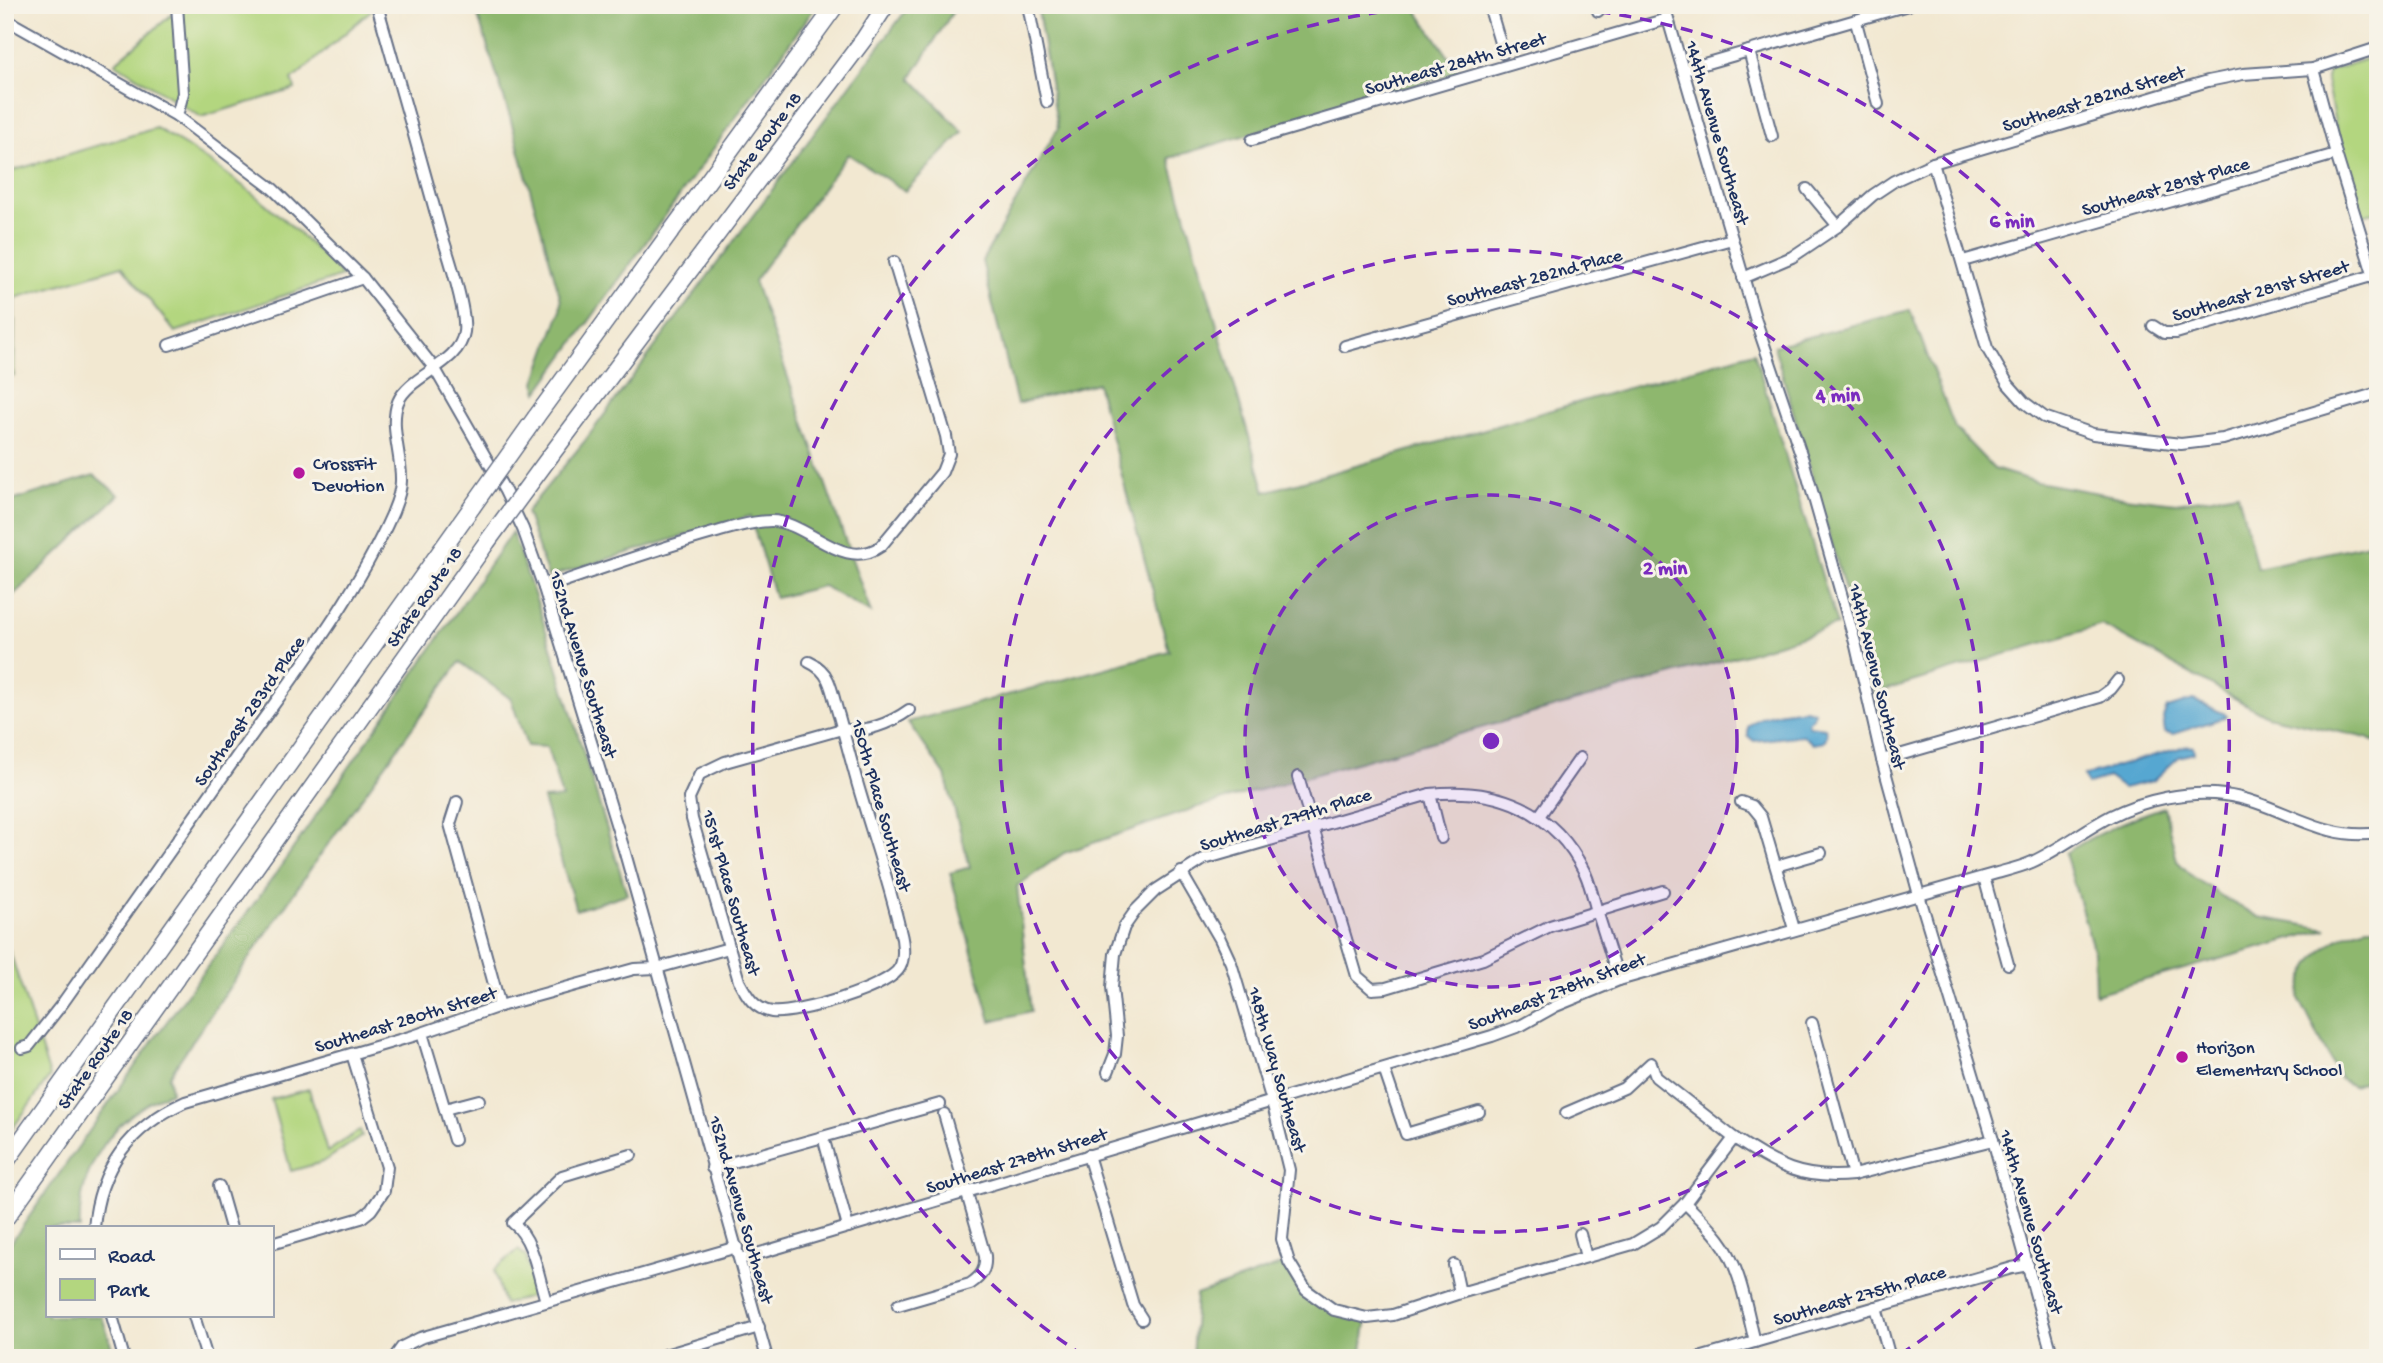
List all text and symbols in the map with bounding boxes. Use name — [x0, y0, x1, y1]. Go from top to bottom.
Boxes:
street label: Southeast 284th Street — [1363, 28, 1551, 102]
street label: 144th Avenue Southeast — [1678, 37, 1754, 230]
street label: Southeast 282nd Street — [2000, 61, 2190, 139]
street label: State Route 18 — [719, 88, 809, 196]
street label: Southeast 281st Place — [2080, 153, 2253, 223]
text: 6 min — [1989, 211, 2036, 236]
street label: Southeast 282nd Place — [1445, 245, 1625, 314]
street label: Southeast 281st Street — [2170, 256, 2354, 329]
text: 4 min — [1815, 385, 1861, 410]
place label: CrossFit Devotion — [311, 454, 384, 499]
marker: CrossFit Devotion — [291, 465, 307, 481]
street label: State Route 18 — [383, 543, 469, 653]
text: 2 min — [1643, 558, 1688, 583]
street label: 152nd Avenue Southeast — [542, 568, 622, 763]
street label: 144th Avenue Southeast — [1841, 581, 1910, 774]
street label: Southeast 283rd Place — [190, 632, 312, 792]
street label: 150th Place Southeast — [844, 716, 916, 897]
centre of rings — [1479, 729, 1503, 753]
street label: Southeast 279th Place — [1198, 784, 1375, 858]
street label: 151st Place Southeast — [695, 807, 765, 981]
street label: Southeast 278th Street — [1465, 948, 1651, 1038]
street label: Southeast 280th Street — [312, 982, 502, 1060]
street label: 148th Way Southeast — [1241, 984, 1311, 1157]
street label: State Route 18 — [54, 1005, 140, 1115]
place label: Horizon Elementary School — [2196, 1038, 2342, 1083]
marker: Horizon Elementary School — [2174, 1049, 2190, 1065]
street label: 152nd Avenue Southeast — [702, 1113, 778, 1309]
street label: Southeast 278th Street — [924, 1123, 1112, 1201]
street label: 144th Avenue Southeast — [1992, 1126, 2068, 1319]
legend — [46, 1226, 273, 1318]
text: Road — [108, 1246, 156, 1271]
street label: Southeast 275th Place — [1771, 1262, 1949, 1333]
text: Park — [107, 1280, 151, 1305]

